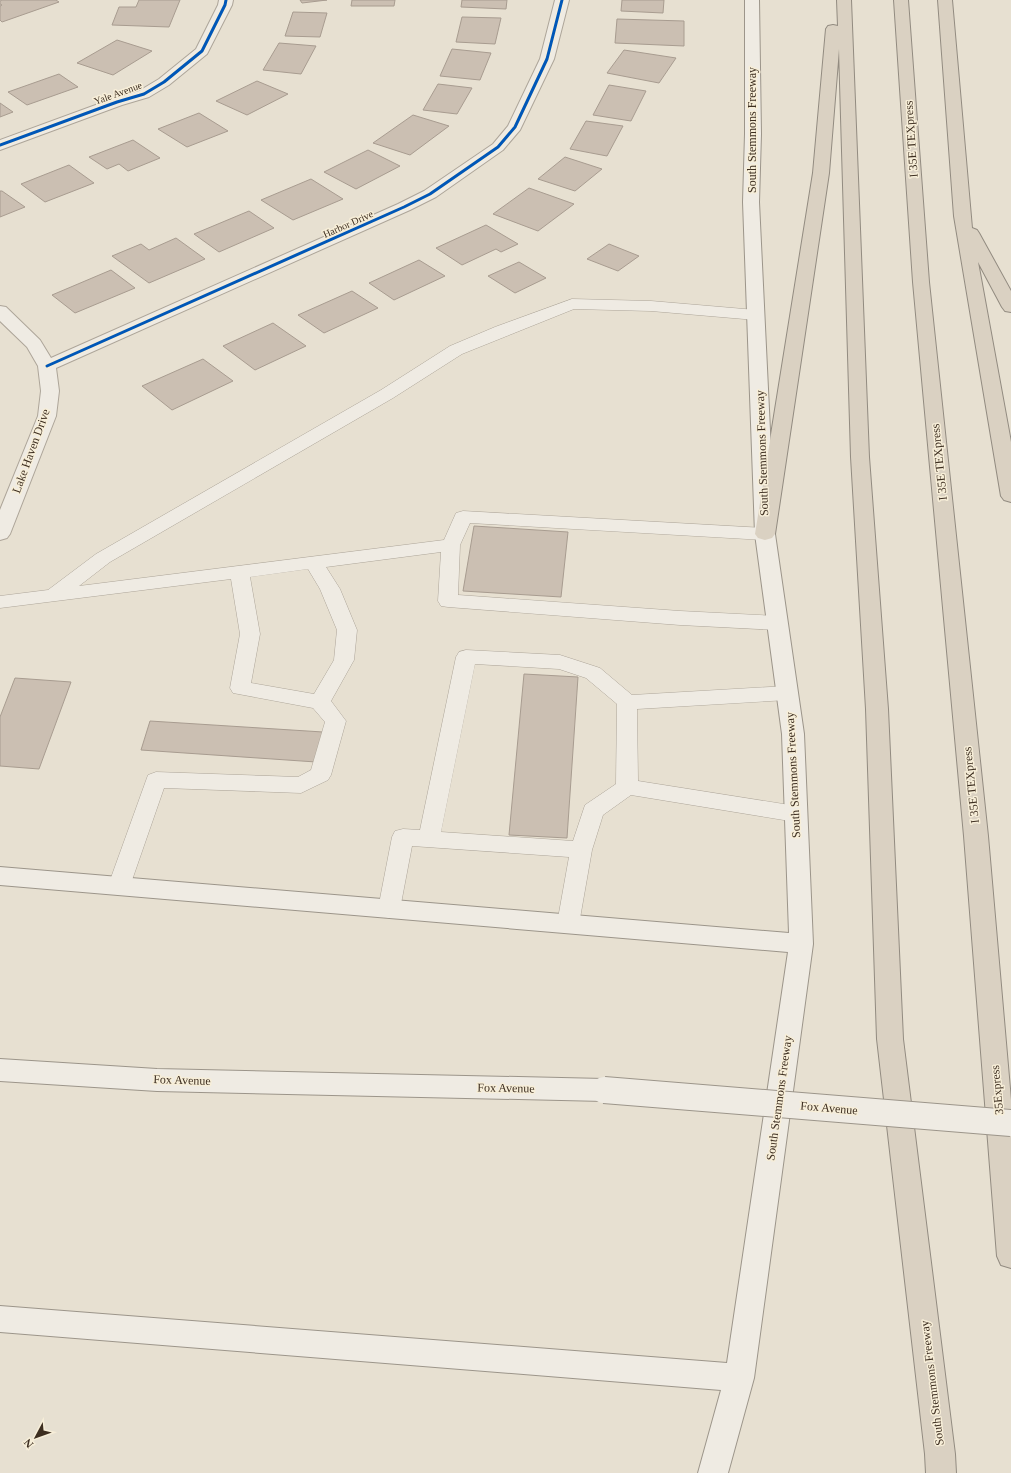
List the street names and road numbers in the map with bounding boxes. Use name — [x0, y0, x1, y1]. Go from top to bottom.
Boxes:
street label: South Stemmons Freeway — [745, 67, 759, 193]
street label: Yale Avenue — [93, 79, 144, 107]
street label: I 35E TEXpress — [901, 100, 921, 178]
street label: Harbor Drive — [321, 208, 375, 240]
street label: South Stemmons Freeway — [753, 390, 771, 516]
street label: Lake Haven Drive — [9, 407, 53, 495]
street label: I 35E TEXpress — [928, 423, 950, 501]
street label: South Stemmons Freeway — [783, 712, 803, 838]
street label: I 35E TEXpress — [960, 746, 982, 824]
street label: South Stemmons Freeway — [763, 1035, 795, 1161]
street label: 35Express — [988, 1064, 1006, 1116]
street label: Fox Avenue — [153, 1072, 211, 1088]
street label: Fox Avenue — [477, 1080, 535, 1096]
street label: Fox Avenue — [800, 1099, 858, 1117]
street label: South Stemmons Freeway — [917, 1320, 947, 1446]

